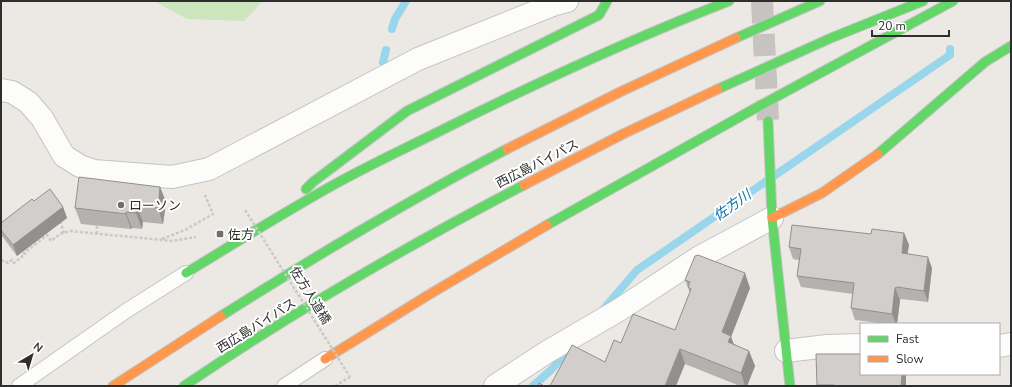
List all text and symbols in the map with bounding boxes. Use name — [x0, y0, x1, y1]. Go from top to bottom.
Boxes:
scale bar — [872, 12, 949, 38]
text: 20 m — [878, 18, 906, 34]
street label: 西広島バイパス — [493, 135, 582, 193]
water label: 佐方川 — [710, 184, 757, 225]
place label: ローソン — [129, 197, 181, 215]
marker: ローソン — [116, 200, 126, 210]
place label: 佐方 — [228, 226, 254, 244]
marker: 佐方 — [215, 229, 225, 239]
street label: 佐方人道橋 — [285, 263, 335, 328]
street label: 西広島バイパス — [213, 294, 300, 358]
legend — [860, 323, 1000, 375]
text: Fast — [896, 331, 919, 347]
north arrow — [12, 335, 52, 375]
text: N — [30, 339, 46, 356]
text: Slow — [896, 351, 924, 367]

